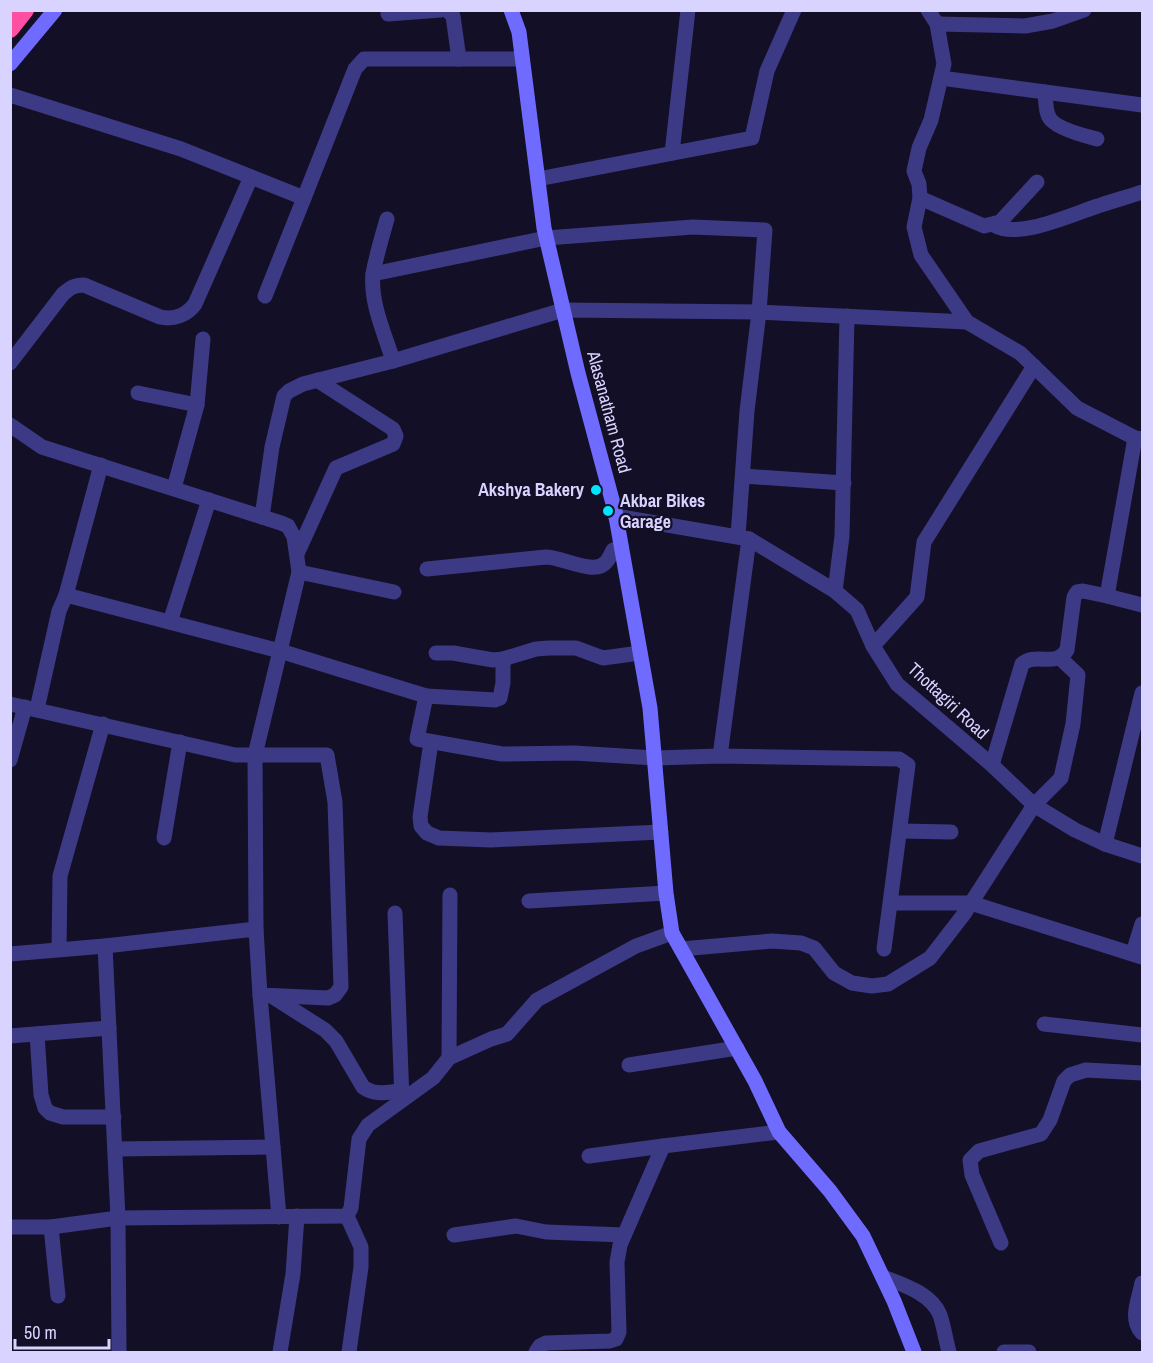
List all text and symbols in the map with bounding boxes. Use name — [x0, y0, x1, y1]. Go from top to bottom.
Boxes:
street label: Alasanatham Road — [581, 347, 638, 476]
place label: Akshya Bakery — [478, 477, 585, 502]
marker: Akshya Bakery — [589, 483, 603, 497]
place label: Akbar Bikes Garage — [620, 488, 705, 534]
marker: Akbar Bikes Garage — [601, 504, 615, 518]
street label: Thottagiri Road — [902, 657, 994, 745]
scale bar — [15, 1312, 110, 1350]
text: 50 m — [24, 1320, 57, 1345]

